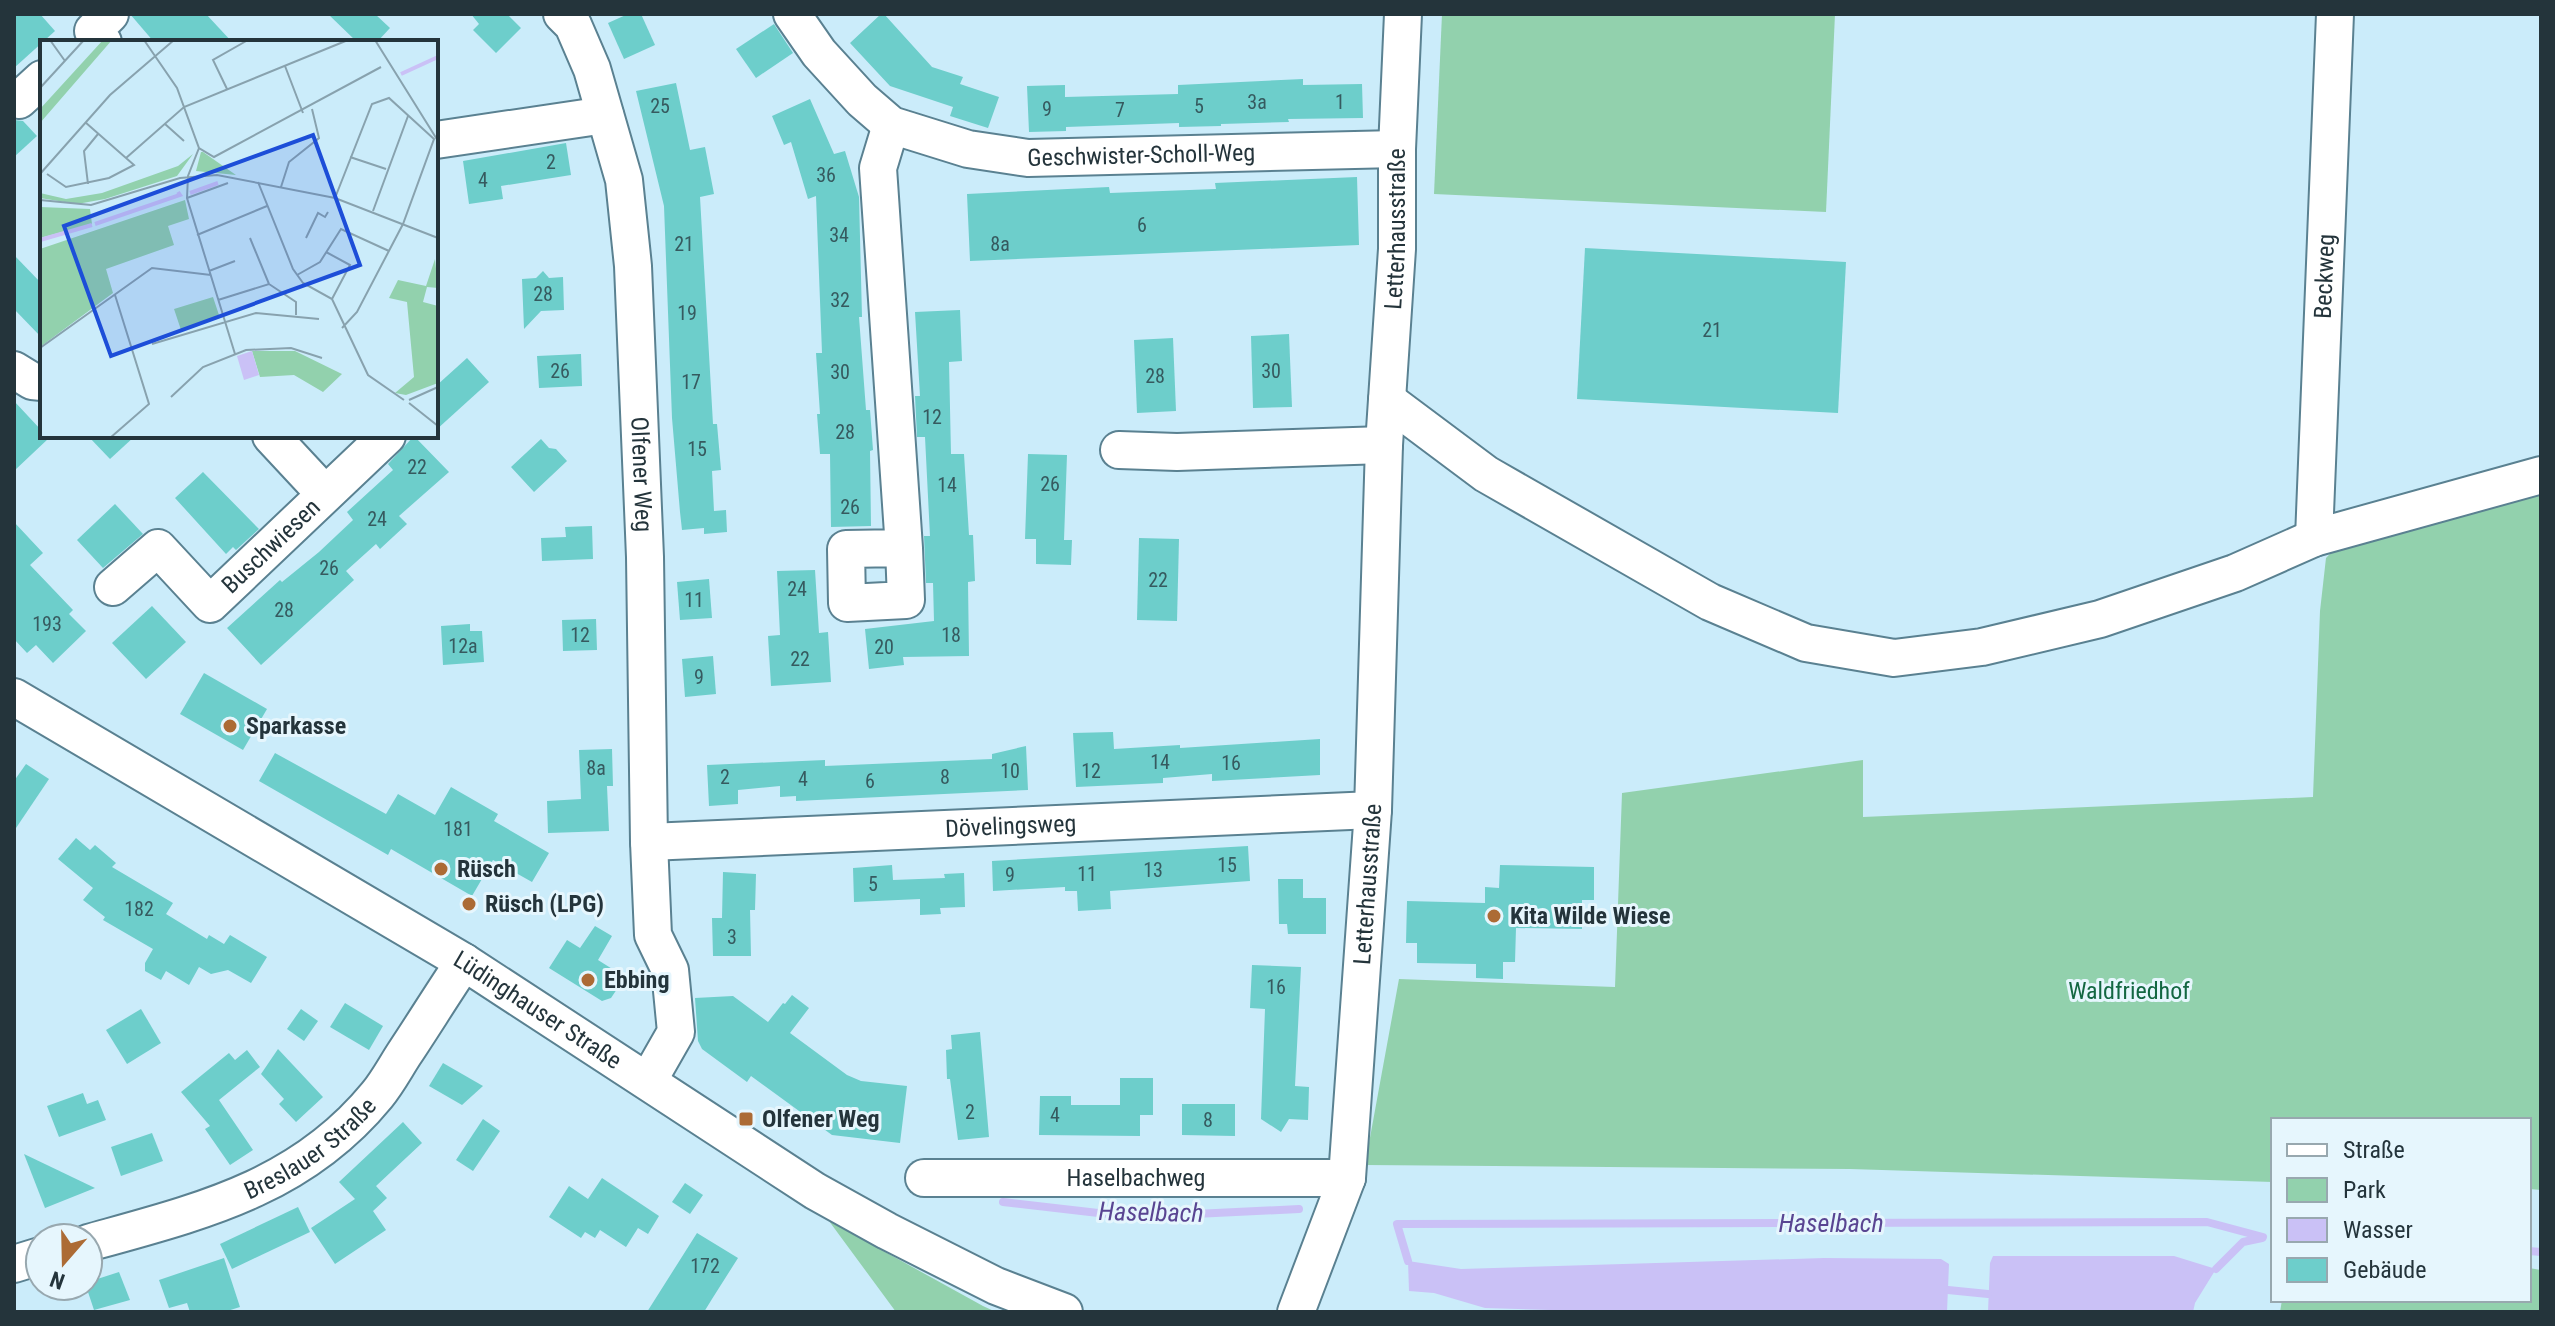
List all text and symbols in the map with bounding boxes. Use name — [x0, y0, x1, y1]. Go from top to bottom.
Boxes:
inset map — [40, 40, 438, 438]
house number: 3a — [1247, 90, 1267, 114]
house number: 1 — [1335, 90, 1345, 114]
house number: 25 — [650, 94, 670, 118]
house number: 5 — [1194, 94, 1204, 118]
house number: 9 — [1042, 97, 1052, 121]
house number: 7 — [1115, 98, 1125, 122]
street label: Geschwister-Scholl-Weg — [1027, 138, 1256, 172]
street label: Letterhausstraße — [1379, 148, 1411, 310]
house number: 2 — [546, 150, 556, 174]
house number: 36 — [816, 163, 836, 187]
house number: 4 — [478, 168, 488, 192]
house number: 6 — [1137, 213, 1147, 237]
house number: 34 — [829, 223, 849, 247]
house number: 21 — [674, 232, 694, 256]
house number: 8a — [990, 232, 1010, 256]
street label: Beckweg — [2309, 233, 2340, 319]
house number: 28 — [533, 282, 553, 306]
house number: 32 — [830, 288, 850, 312]
house number: 19 — [677, 301, 697, 325]
house number: 21 — [1702, 318, 1722, 342]
house number: 26 — [550, 359, 570, 383]
house number: 30 — [1261, 359, 1281, 383]
house number: 30 — [830, 360, 850, 384]
house number: 28 — [1145, 364, 1165, 388]
house number: 17 — [681, 370, 701, 394]
house number: 12 — [922, 405, 942, 429]
street label: Olfener Weg — [625, 416, 658, 532]
house number: 28 — [835, 420, 855, 444]
house number: 15 — [687, 437, 707, 461]
house number: 22 — [407, 455, 427, 479]
house number: 26 — [1040, 472, 1060, 496]
house number: 14 — [937, 473, 957, 497]
street label: Buschwiesen — [216, 493, 326, 599]
house number: 26 — [840, 495, 860, 519]
house number: 24 — [367, 507, 387, 531]
house number: 26 — [319, 556, 339, 580]
house number: 22 — [1148, 568, 1168, 592]
house number: 24 — [787, 577, 807, 601]
house number: 11 — [684, 588, 704, 612]
house number: 28 — [274, 598, 294, 622]
house number: 193 — [32, 612, 62, 636]
house number: 12 — [570, 623, 590, 647]
house number: 18 — [941, 623, 961, 647]
house number: 12a — [448, 634, 478, 658]
house number: 20 — [874, 635, 894, 659]
house number: 22 — [790, 647, 810, 671]
house number: 9 — [694, 665, 704, 689]
place label: Sparkasse — [246, 712, 346, 740]
marker: Sparkasse — [221, 717, 239, 735]
house number: 14 — [1150, 750, 1170, 774]
house number: 16 — [1221, 751, 1241, 775]
house number: 8a — [586, 756, 606, 780]
house number: 10 — [1000, 759, 1020, 783]
house number: 12 — [1081, 759, 1101, 783]
house number: 2 — [720, 765, 730, 789]
house number: 8 — [940, 765, 950, 789]
house number: 4 — [798, 767, 808, 791]
house number: 6 — [865, 769, 875, 793]
street label: Letterhausstraße — [1348, 803, 1387, 966]
street label: Dövelingsweg — [945, 809, 1077, 843]
house number: 181 — [443, 817, 473, 841]
house number: 15 — [1217, 853, 1237, 877]
place label: Rüsch — [457, 855, 516, 883]
house number: 13 — [1143, 858, 1163, 882]
marker: Rüsch — [432, 860, 450, 878]
house number: 11 — [1077, 862, 1097, 886]
house number: 9 — [1005, 863, 1015, 887]
house number: 5 — [868, 872, 878, 896]
place label: Rüsch (LPG) — [485, 890, 604, 918]
marker: Rüsch (LPG) — [460, 895, 478, 913]
house number: 182 — [124, 897, 154, 921]
place label: Kita Wilde Wiese — [1510, 902, 1670, 930]
marker: Kita Wilde Wiese — [1485, 907, 1503, 925]
house number: 3 — [727, 925, 737, 949]
street label: Lüdinghauser Straße — [449, 945, 627, 1075]
place label: Ebbing — [604, 966, 669, 994]
marker: Ebbing — [579, 971, 597, 989]
house number: 16 — [1266, 975, 1286, 999]
park label: Waldfriedhof — [2068, 977, 2190, 1005]
street label: Breslauer Straße — [240, 1092, 382, 1205]
house number: 2 — [965, 1100, 975, 1124]
house number: 4 — [1050, 1103, 1060, 1127]
place label: Olfener Weg — [762, 1105, 880, 1133]
house number: 8 — [1203, 1108, 1213, 1132]
marker: Olfener Weg — [737, 1110, 755, 1128]
legend — [2271, 1118, 2531, 1302]
text: Straße — [2343, 1136, 2405, 1164]
street label: Haselbachweg — [1067, 1164, 1205, 1192]
text: Park — [2343, 1176, 2386, 1204]
water label: Haselbach — [1098, 1196, 1204, 1228]
water label: Haselbach — [1778, 1208, 1884, 1238]
text: Wasser — [2343, 1216, 2413, 1244]
north arrow — [24, 1222, 104, 1302]
house number: 172 — [690, 1254, 720, 1278]
text: Gebäude — [2343, 1256, 2427, 1284]
text: N — [47, 1266, 68, 1294]

